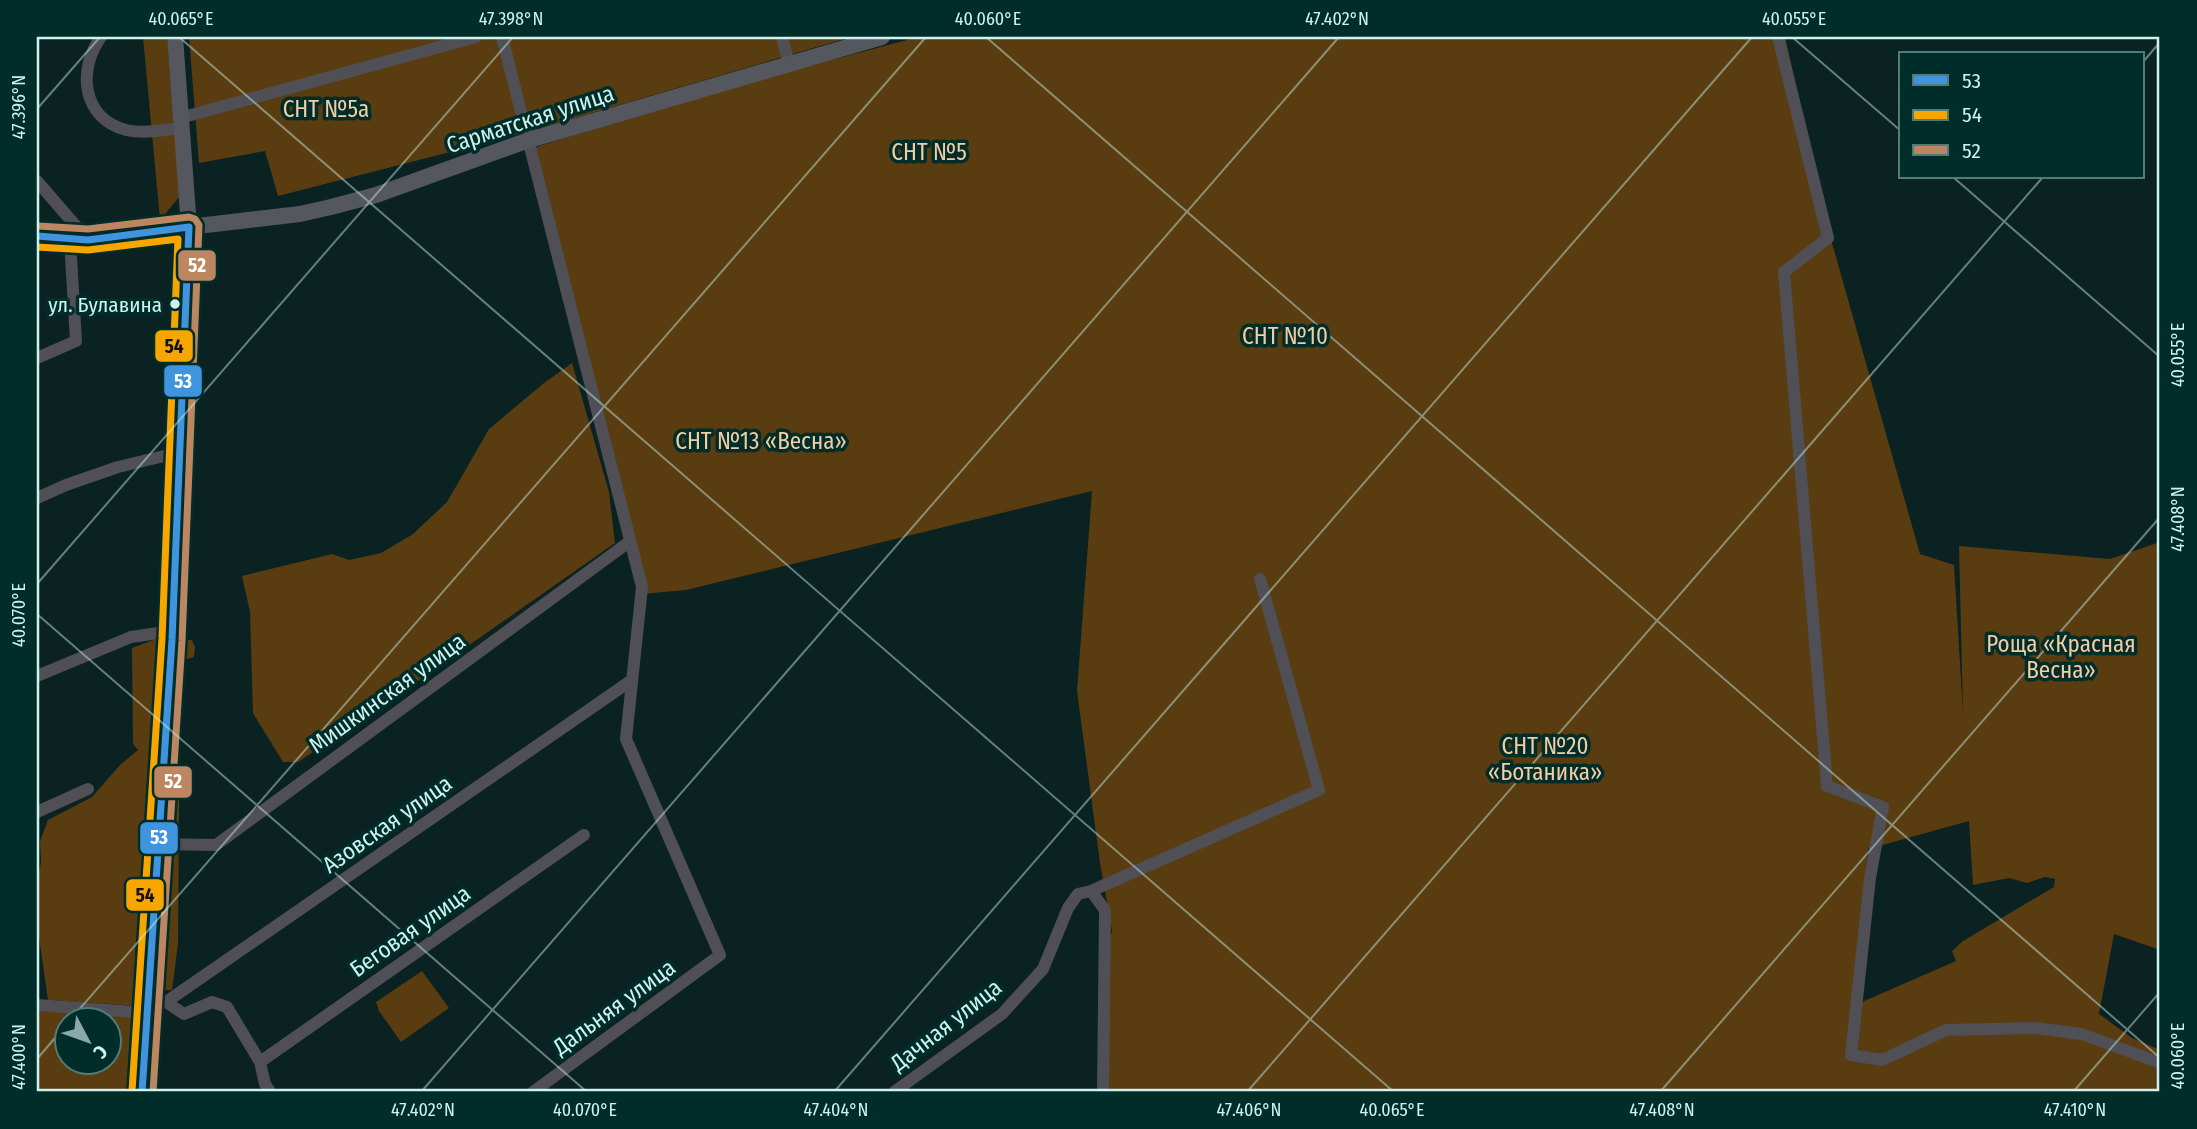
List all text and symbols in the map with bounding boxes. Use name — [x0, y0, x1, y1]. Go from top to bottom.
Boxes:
text: 40.065°E — [149, 8, 213, 30]
text: 47.398°N — [479, 8, 543, 30]
text: 40.060°E — [955, 8, 1021, 30]
text: 47.402°N — [1305, 8, 1369, 30]
text: 40.055°E — [1762, 8, 1826, 30]
legend — [1899, 52, 2144, 178]
text: 53 — [1962, 68, 1981, 94]
text: 47.396°N — [8, 75, 30, 139]
street label: Сарматская улица — [443, 79, 617, 159]
park label: СНТ №5а — [283, 95, 369, 123]
text: 54 — [1962, 102, 1982, 128]
park label: СНТ №5 — [891, 138, 967, 166]
text: 52 — [1962, 138, 1981, 164]
line badge: 52 — [177, 249, 217, 282]
text: 52 — [188, 254, 206, 277]
place label: ул. Булавина — [48, 292, 162, 318]
marker: ул. Булавина — [168, 297, 182, 311]
park label: СНТ №10 — [1242, 322, 1328, 350]
text: 40.055°E — [2167, 323, 2189, 387]
line badge: 54 — [154, 329, 194, 363]
text: 54 — [164, 335, 184, 358]
line badge: 53 — [163, 364, 203, 398]
text: 53 — [174, 370, 192, 393]
park label: СНТ №13 «Весна» — [675, 427, 847, 455]
text: 47.408°N — [2167, 486, 2189, 552]
text: 40.070°E — [8, 583, 30, 647]
street label: Мишкинская улица — [303, 627, 471, 759]
park label: Роща «Красная Весна» — [1986, 630, 2136, 684]
park label: СНТ №20 «Ботаника» — [1488, 732, 1602, 786]
line badge: 52 — [153, 765, 193, 799]
street label: Азовская улица — [317, 769, 457, 879]
text: 52 — [164, 770, 182, 793]
line badge: 53 — [139, 821, 179, 855]
text: 53 — [150, 826, 168, 849]
line badge: 54 — [125, 878, 165, 912]
street label: Беговая улица — [344, 879, 476, 983]
text: 54 — [135, 884, 155, 907]
street label: Дальняя улица — [546, 953, 681, 1061]
street label: Дачная улица — [884, 973, 1007, 1078]
north arrow — [52, 1006, 122, 1076]
text: 40.060°E — [2167, 1023, 2189, 1089]
text: 47.400°N — [8, 1024, 30, 1090]
text: С — [88, 1041, 112, 1063]
text: 47.402°N — [391, 1099, 455, 1121]
text: 40.070°E — [553, 1099, 617, 1121]
text: 47.404°N — [803, 1099, 869, 1121]
text: 47.406°N — [1216, 1099, 1282, 1121]
text: 40.065°E — [1360, 1099, 1424, 1121]
text: 47.408°N — [1629, 1099, 1695, 1121]
text: 47.410°N — [2044, 1099, 2106, 1121]

